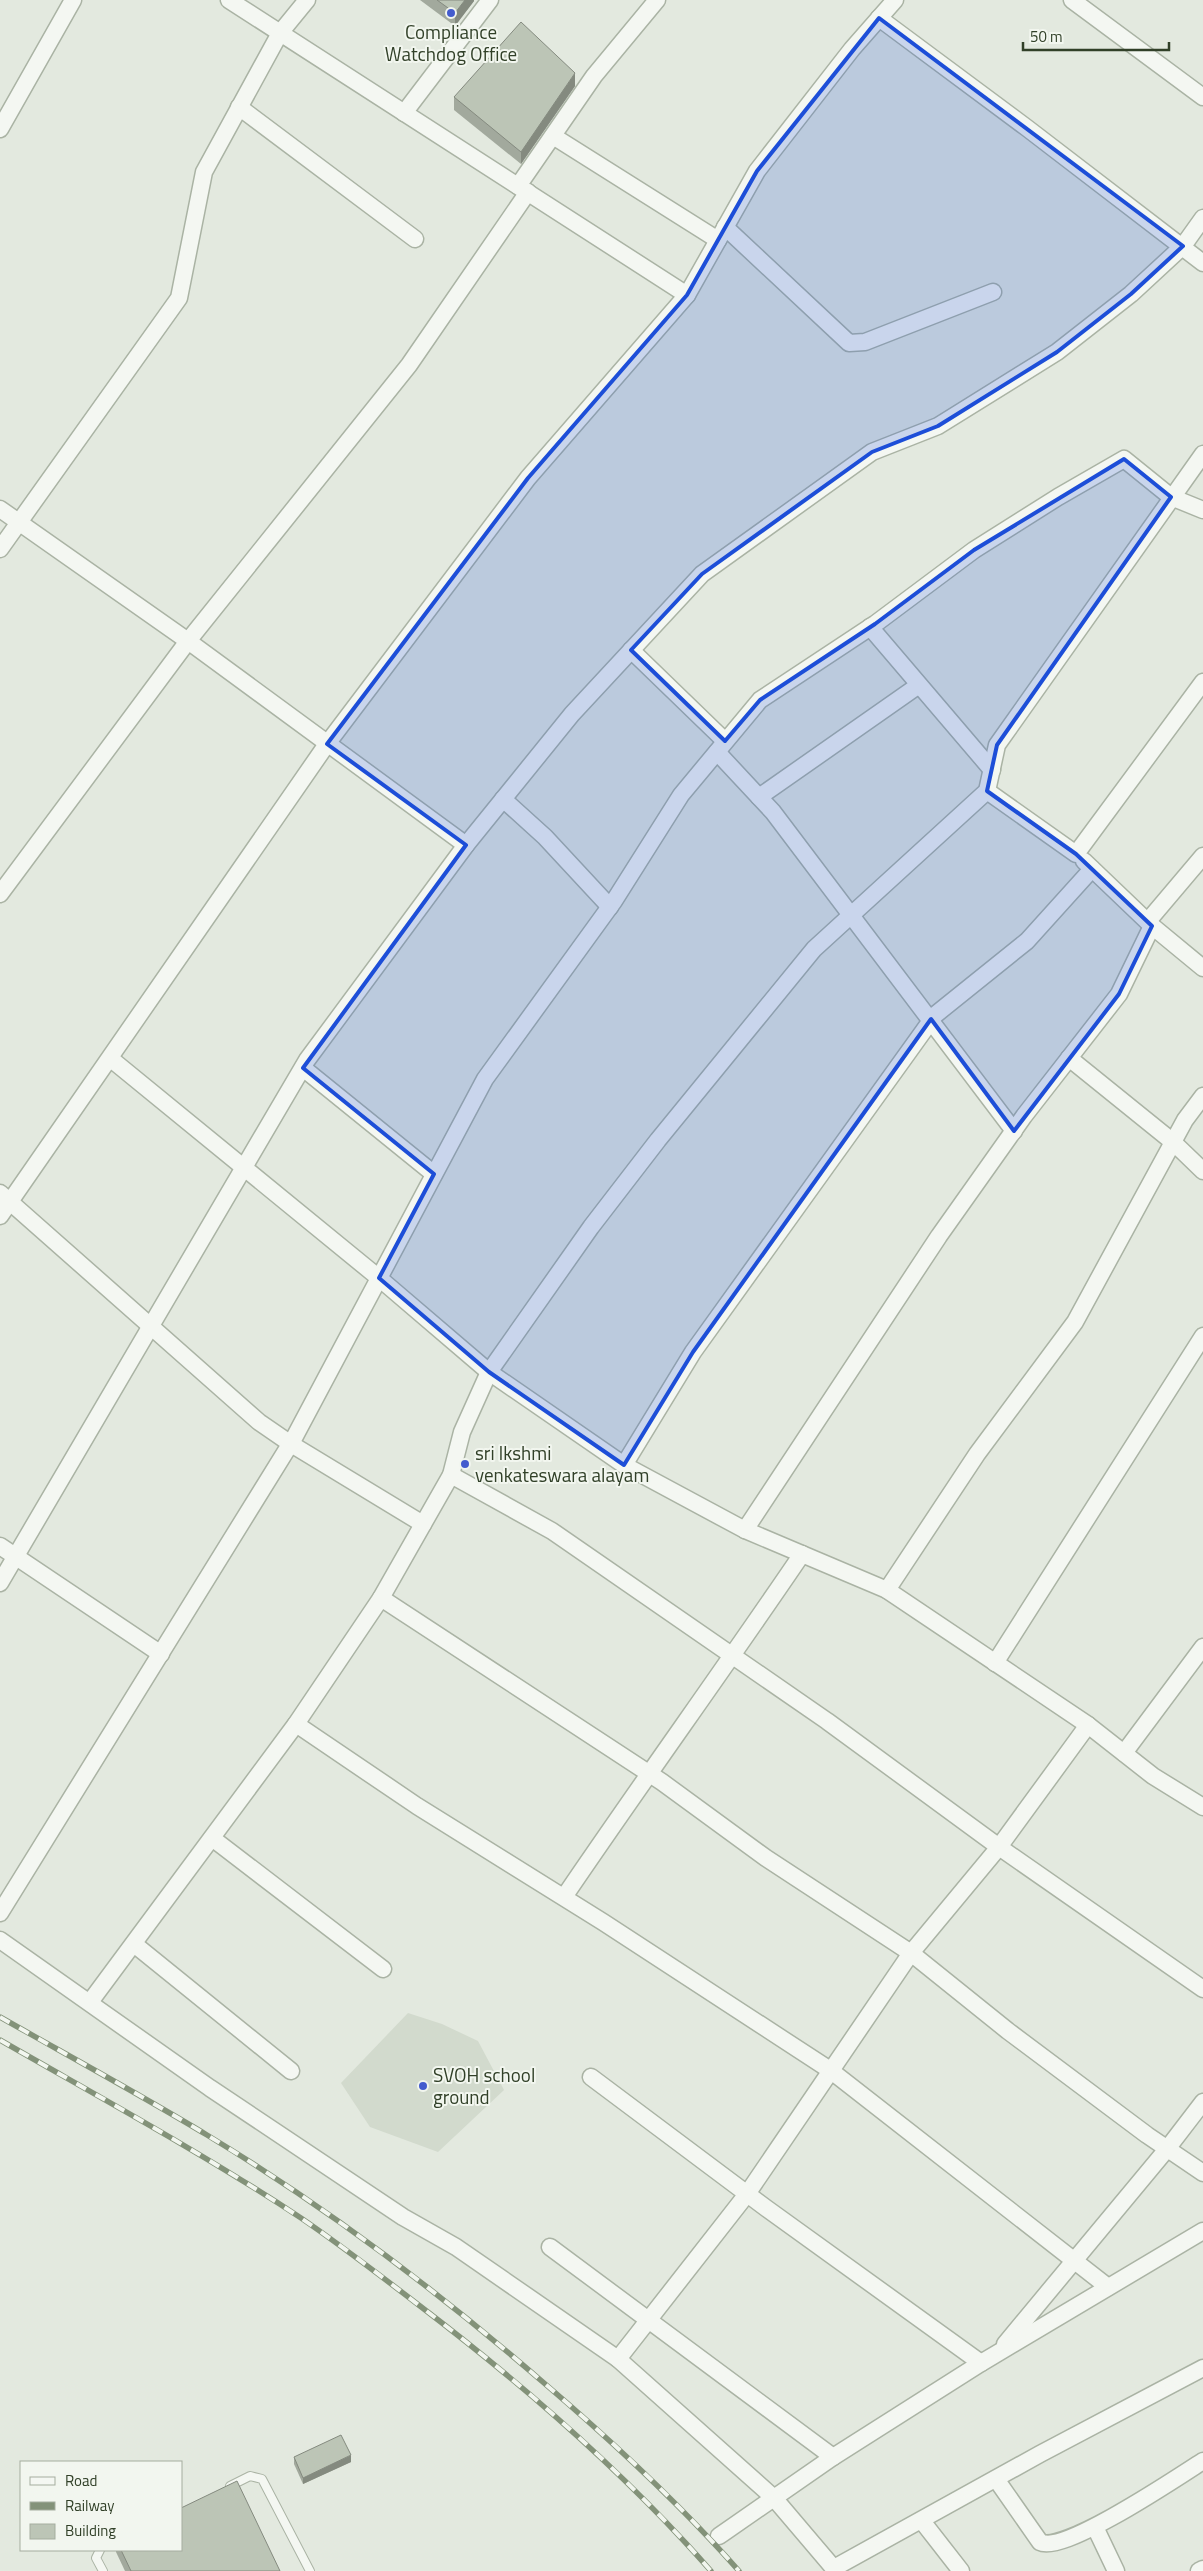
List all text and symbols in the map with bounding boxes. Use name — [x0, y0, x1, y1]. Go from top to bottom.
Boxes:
marker: Compliance Watchdog Office — [445, 7, 457, 19]
place label: Compliance Watchdog Office — [385, 17, 517, 68]
scale bar — [1023, 20, 1169, 52]
text: 50 m — [1030, 25, 1063, 48]
place label: sri lkshmi venkateswara alayam — [475, 1438, 649, 1489]
marker: sri lkshmi venkateswara alayam — [459, 1458, 471, 1470]
place label: SVOH school ground — [433, 2060, 535, 2111]
marker: SVOH school ground — [417, 2080, 429, 2092]
legend — [20, 2461, 182, 2551]
text: Road — [65, 2469, 97, 2492]
text: Railway — [65, 2494, 115, 2517]
text: Building — [65, 2519, 116, 2542]

